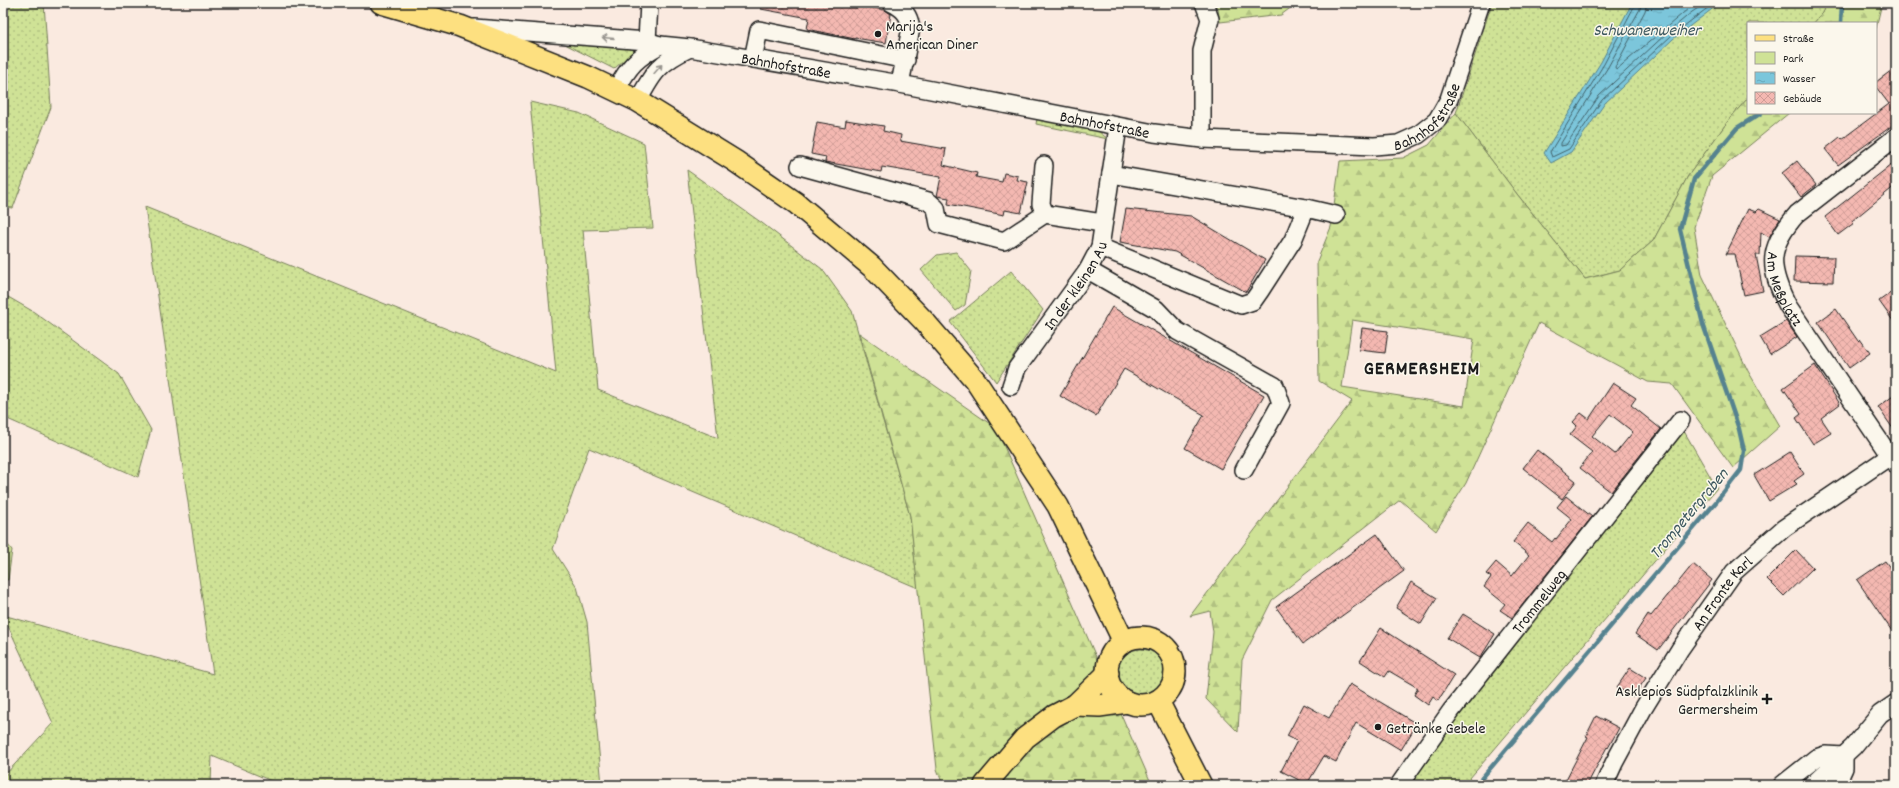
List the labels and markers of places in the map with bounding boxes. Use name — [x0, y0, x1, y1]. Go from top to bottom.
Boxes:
place label: Marija's American Diner — [886, 16, 978, 57]
marker: Marija's American Diner — [873, 29, 883, 39]
place label: Asklepios Südpfalzklinik Germersheim — [1615, 681, 1758, 722]
marker: Asklepios Südpfalzklinik Germersheim — [1761, 693, 1773, 705]
place label: Getränke Gebele — [1386, 718, 1486, 741]
marker: Getränke Gebele — [1373, 722, 1383, 732]

